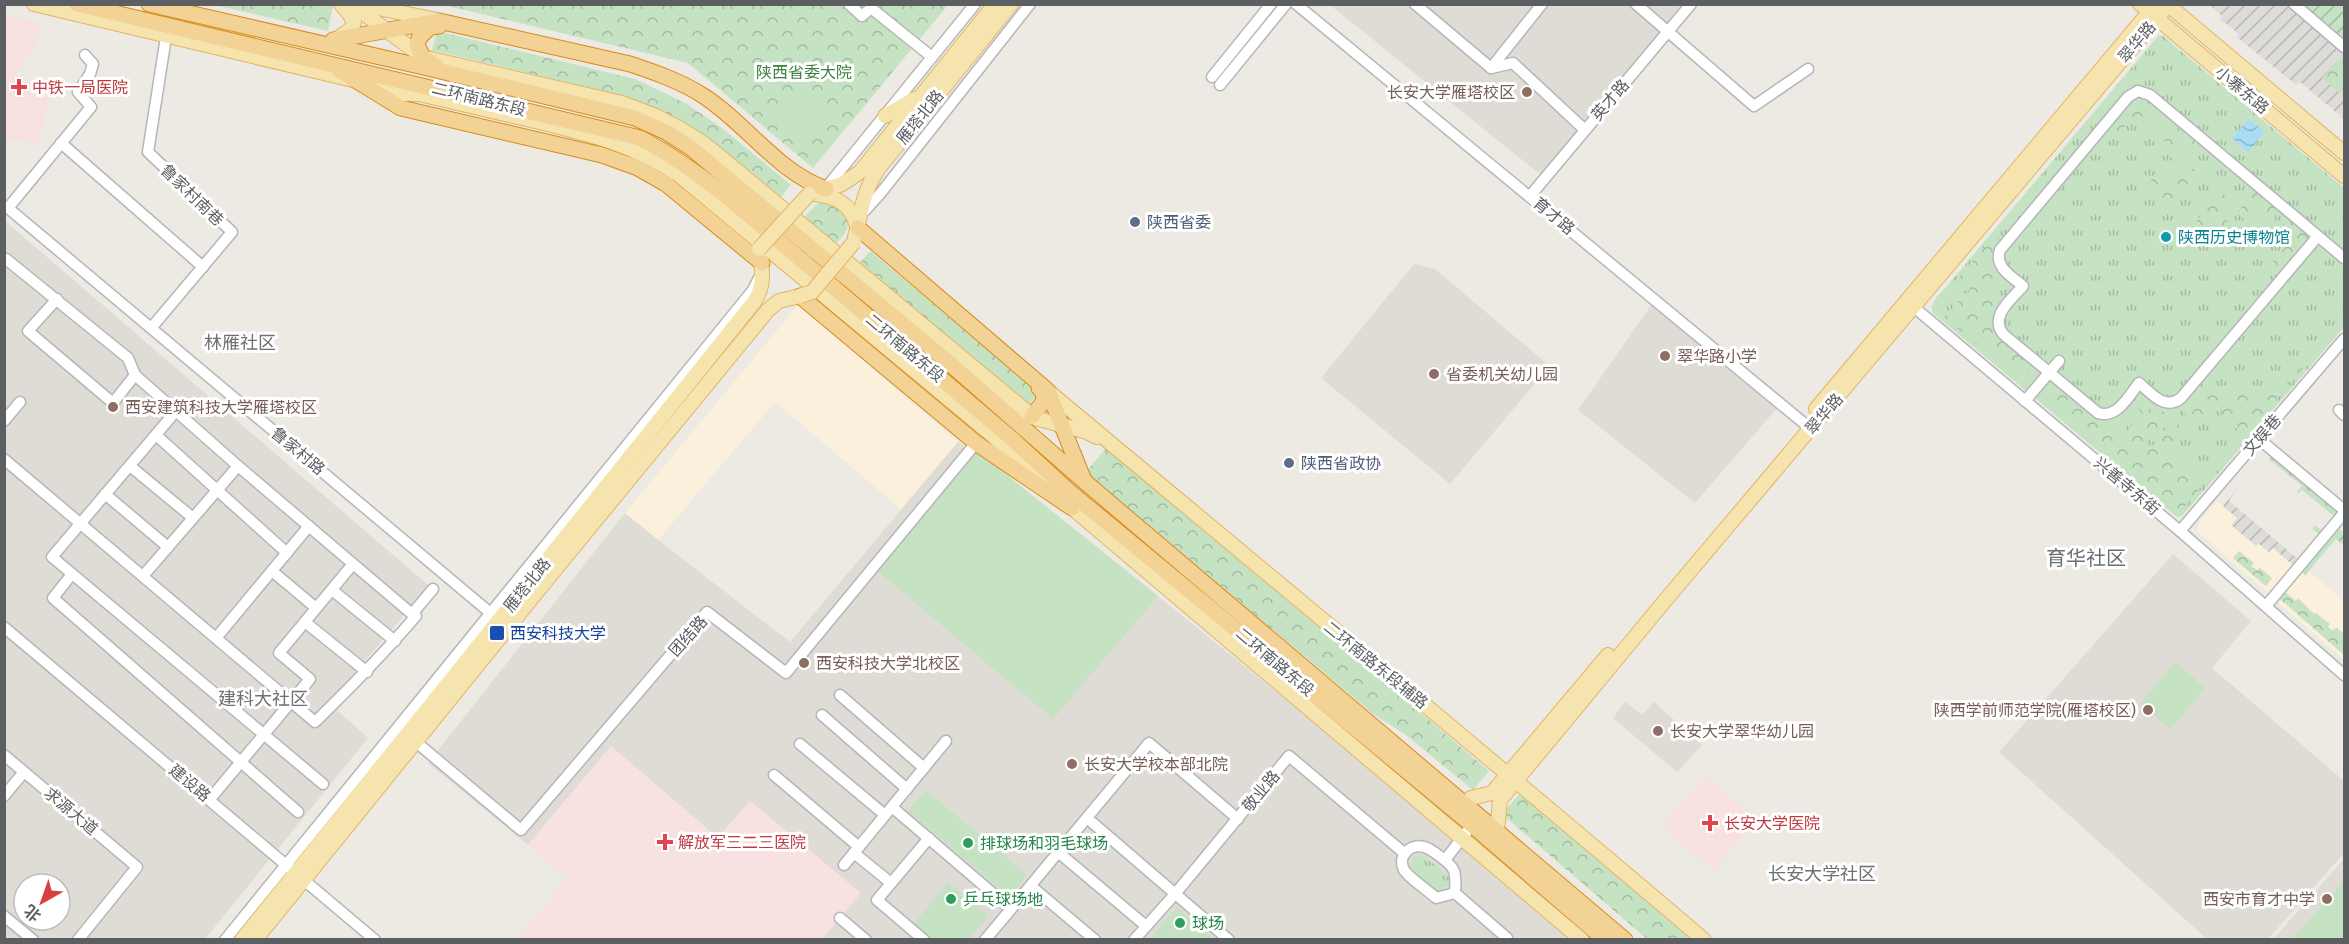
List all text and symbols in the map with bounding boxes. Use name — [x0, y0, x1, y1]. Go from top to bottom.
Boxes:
street label: 翠华路 — [2114, 18, 2160, 66]
street label: 小寨东路 — [2211, 62, 2273, 118]
park label: 陕西省委大院 — [756, 63, 852, 82]
street label: 英才路 — [1587, 76, 1633, 124]
marker: 中铁一局医院 — [10, 78, 28, 96]
place label: 中铁一局医院 — [32, 78, 128, 97]
street label: 二环南路东段 — [430, 78, 528, 120]
place label: 长安大学雁塔校区 — [1387, 83, 1515, 102]
marker: 长安大学雁塔校区 — [1520, 85, 1534, 99]
street label: 雁塔北路 — [892, 86, 948, 148]
street label: 鲁家村南巷 — [157, 160, 227, 230]
street label: 育才路 — [1530, 193, 1578, 239]
place label: 陕西省委 — [1147, 213, 1211, 232]
marker: 陕西省委 — [1128, 215, 1142, 229]
place label: 陕西历史博物馆 — [2178, 228, 2290, 247]
marker: 陕西历史博物馆 — [2159, 230, 2173, 244]
street label: 二环南路东段 — [862, 310, 948, 386]
district label: 林雁社区 — [204, 332, 276, 354]
place label: 翠华路小学 — [1677, 347, 1757, 366]
marker: 翠华路小学 — [1658, 349, 1672, 363]
place label: 省委机关幼儿园 — [1446, 365, 1558, 384]
marker: 省委机关幼儿园 — [1427, 367, 1441, 381]
street label: 翠华路 — [1801, 390, 1847, 438]
place label: 西安建筑科技大学雁塔校区 — [125, 398, 317, 417]
marker: 西安建筑科技大学雁塔校区 — [106, 400, 120, 414]
street label: 文娱巷 — [2239, 411, 2285, 459]
street label: 鲁家村路 — [267, 423, 329, 479]
street label: 兴善寺东街 — [2090, 453, 2164, 519]
place label: 陕西省政协 — [1301, 454, 1381, 473]
marker: 陕西省政协 — [1282, 456, 1296, 470]
district label: 育华社区 — [2046, 546, 2126, 570]
street label: 雁塔北路 — [499, 554, 555, 616]
street label: 团结路 — [665, 612, 711, 660]
street label: 二环南路东段辅路 — [1320, 617, 1432, 713]
marker: 西安科技大学 — [488, 624, 506, 642]
place label: 西安科技大学 — [510, 624, 606, 643]
street label: 二环南路东段 — [1232, 624, 1318, 700]
place label: 西安科技大学北校区 — [816, 654, 960, 673]
marker: 西安科技大学北校区 — [797, 656, 811, 670]
district label: 建科大社区 — [218, 688, 308, 710]
place label: 陕西学前师范学院(雁塔校区) — [1934, 701, 2136, 720]
marker: 陕西学前师范学院(雁塔校区) — [2141, 703, 2155, 717]
place label: 长安大学翠华幼儿园 — [1670, 722, 1814, 741]
marker: 长安大学翠华幼儿园 — [1651, 724, 1665, 738]
place label: 长安大学校本部北院 — [1084, 755, 1228, 774]
marker: 长安大学校本部北院 — [1065, 757, 1079, 771]
street label: 建设路 — [166, 760, 214, 806]
street label: 敬业路 — [1238, 767, 1284, 815]
street label: 求源大道 — [40, 783, 102, 839]
marker: 长安大学医院 — [1701, 814, 1719, 832]
place label: 长安大学医院 — [1724, 814, 1820, 833]
marker: 解放军三二三医院 — [656, 833, 674, 851]
place label: 解放军三二三医院 — [678, 833, 806, 852]
place label: 排球场和羽毛球场 — [980, 834, 1108, 853]
marker: 排球场和羽毛球场 — [961, 836, 975, 850]
district label: 长安大学社区 — [1768, 863, 1876, 885]
north arrow — [12, 872, 72, 932]
place label: 乒乓球场地 — [963, 890, 1043, 909]
place label: 西安市育才中学 — [2203, 890, 2315, 909]
marker: 乒乓球场地 — [944, 892, 958, 906]
marker: 西安市育才中学 — [2320, 892, 2334, 906]
text: 北 — [20, 901, 45, 926]
place label: 球场 — [1192, 914, 1224, 933]
marker: 球场 — [1173, 916, 1187, 930]

